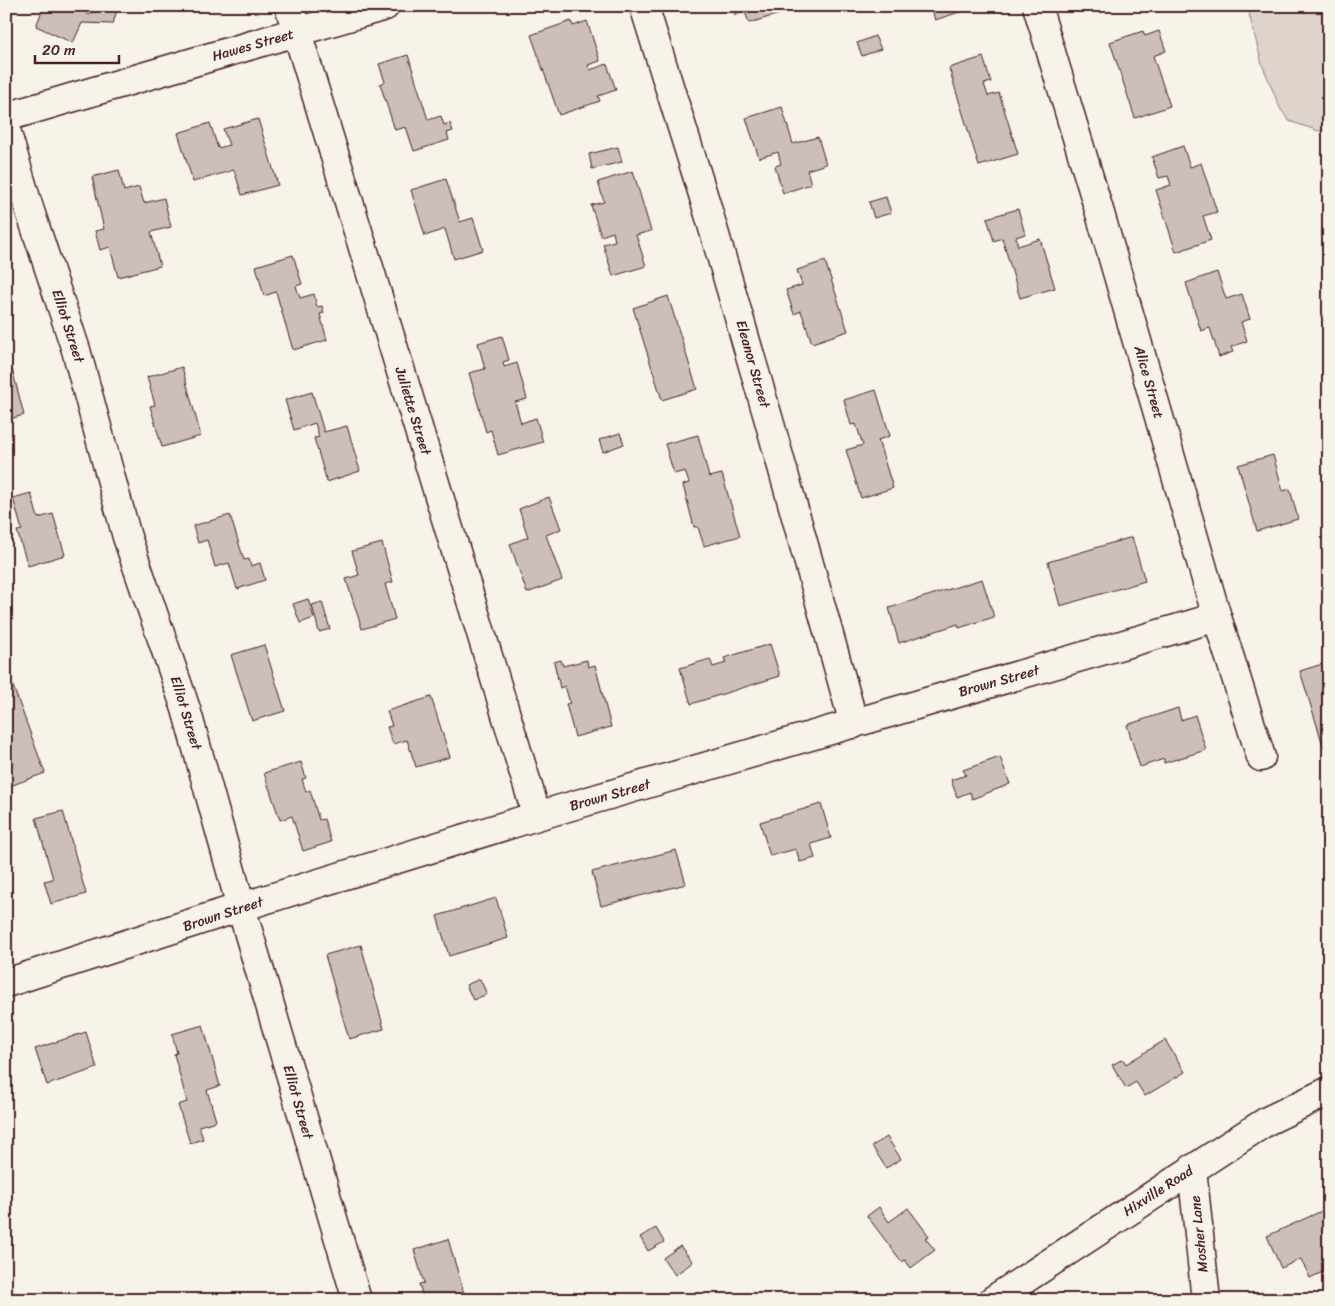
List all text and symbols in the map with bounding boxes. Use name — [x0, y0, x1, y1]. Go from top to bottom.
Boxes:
street label: Hawes Street — [209, 21, 297, 69]
scale bar — [35, 32, 119, 64]
text: 20 m — [42, 37, 76, 63]
street label: Elliot Street — [44, 286, 92, 367]
street label: Eleanor Street — [729, 317, 778, 412]
street label: Alice Street — [1126, 341, 1171, 422]
street label: Juliette Street — [387, 363, 439, 460]
street label: Brown Street — [956, 657, 1044, 704]
street label: Elliot Street — [163, 673, 209, 754]
street label: Brown Street — [567, 771, 655, 818]
street label: Brown Street — [180, 889, 268, 939]
street label: Elliot Street — [275, 1062, 321, 1143]
street label: Hixville Road — [1118, 1158, 1200, 1223]
street label: Mosher Lane — [1183, 1194, 1215, 1274]

